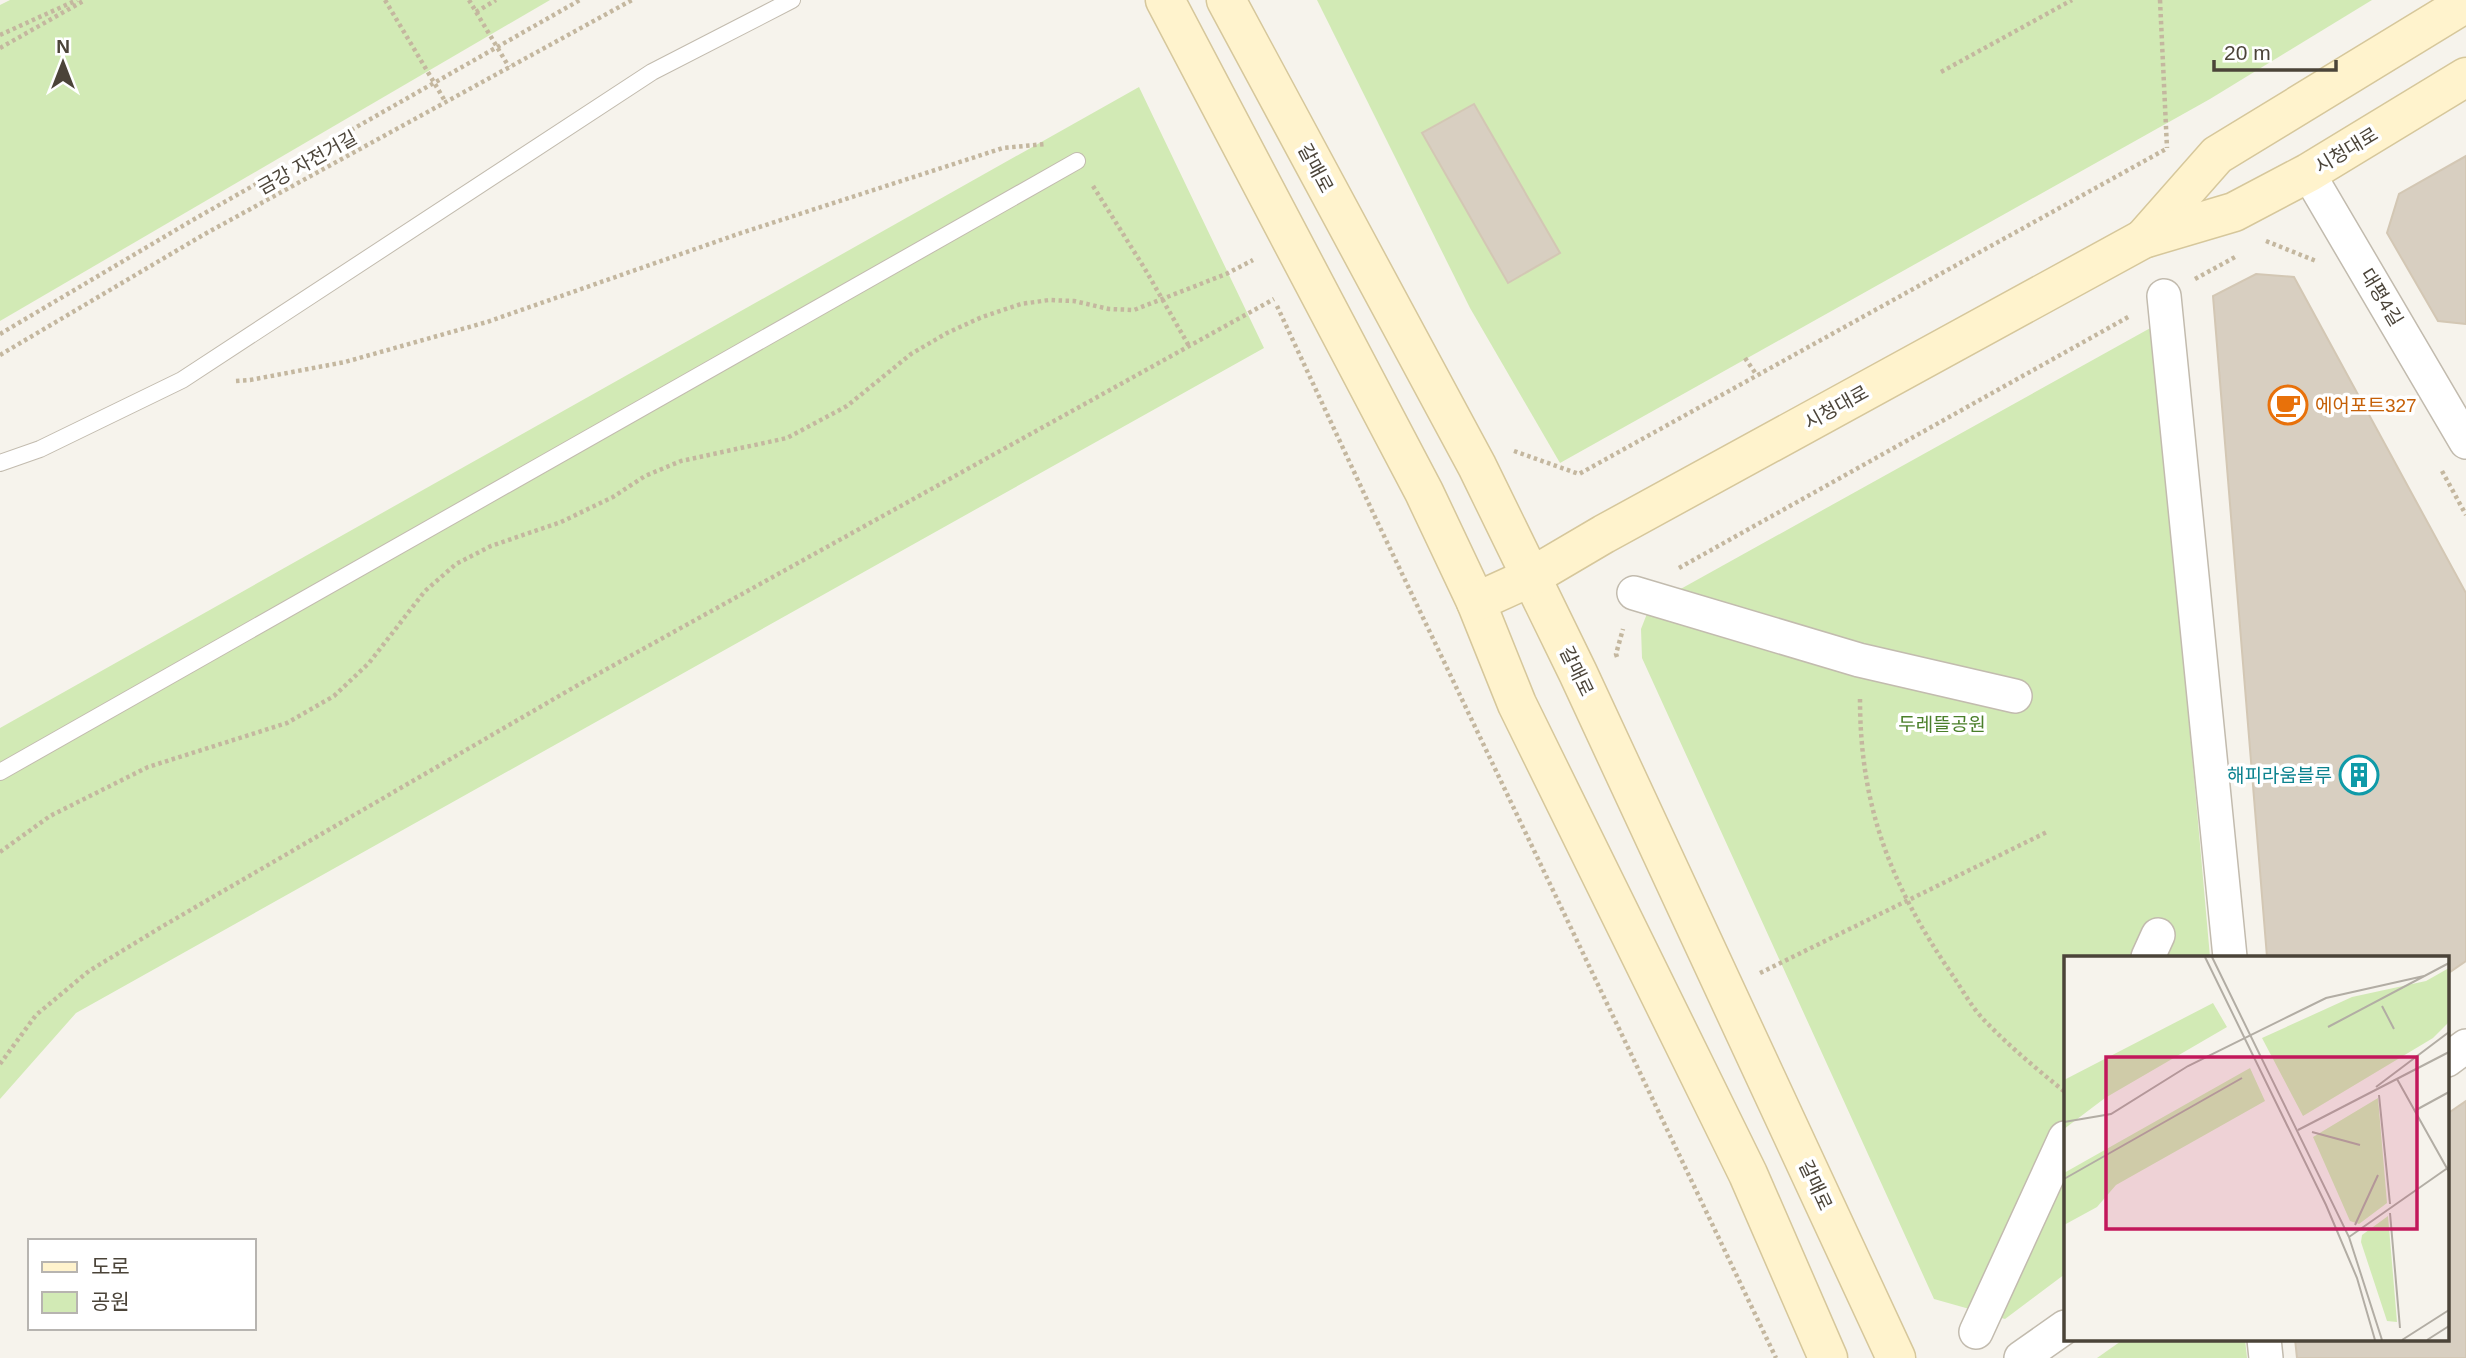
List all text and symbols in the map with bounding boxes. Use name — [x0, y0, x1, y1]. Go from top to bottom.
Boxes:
north arrow — [28, 28, 98, 98]
scale bar — [2214, 28, 2336, 72]
text: N — [56, 36, 70, 57]
text: 20 m — [2224, 41, 2271, 64]
street label: 시청대로 — [2311, 123, 2382, 177]
street label: 금강 자전거길 — [254, 127, 361, 198]
street label: 갈매로 — [1294, 140, 1337, 196]
street label: 대평4길 — [2356, 265, 2407, 330]
street label: 시청대로 — [1801, 381, 1872, 434]
cafe icon: 에어포트327 — [2267, 384, 2309, 426]
place label: 에어포트327 — [2315, 395, 2417, 416]
street label: 갈매로 — [1556, 643, 1597, 699]
park label: 두레뜰공원 — [1898, 714, 1986, 735]
building icon: 해피라움블루 — [2338, 754, 2380, 796]
place label: 해피라움블루 — [2227, 765, 2332, 786]
inset map — [2064, 956, 2448, 1340]
street label: 갈매로 — [1795, 1157, 1836, 1213]
legend — [28, 1239, 256, 1330]
text: 도로 — [91, 1255, 130, 1278]
text: 공원 — [91, 1290, 130, 1313]

